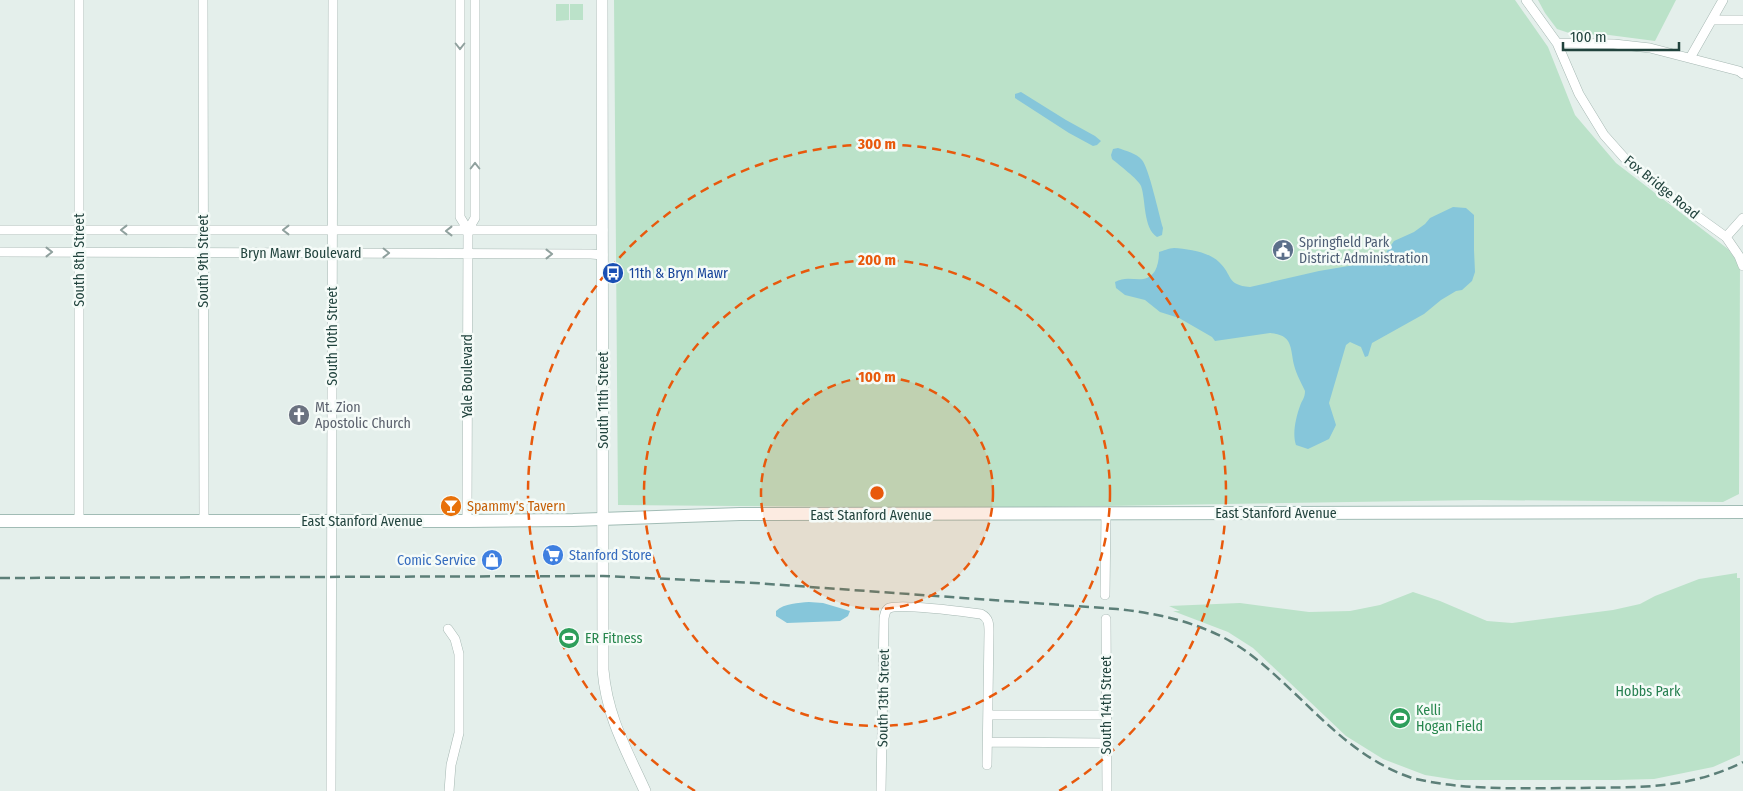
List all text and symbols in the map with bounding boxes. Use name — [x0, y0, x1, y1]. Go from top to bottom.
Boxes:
scale bar — [1563, 20, 1679, 52]
text: 100 m — [1570, 28, 1607, 46]
one-way arrow — [455, 42, 465, 50]
text: 300 m — [857, 135, 896, 153]
street label: Fox Bridge Road — [1621, 152, 1703, 223]
one-way arrow — [470, 162, 480, 170]
street label: South 8th Street — [71, 213, 88, 307]
street label: South 9th Street — [195, 214, 212, 308]
one-way arrow — [120, 225, 128, 235]
one-way arrow — [282, 225, 290, 235]
one-way arrow — [445, 226, 452, 236]
place label: Springfield Park District Administration — [1299, 234, 1428, 267]
public building icon: Springfield Park District Administration — [1271, 238, 1295, 262]
street label: Bryn Mawr Boulevard — [240, 245, 362, 262]
one-way arrow — [45, 247, 53, 257]
one-way arrow — [382, 248, 390, 259]
one-way arrow — [545, 249, 553, 259]
text: 200 m — [857, 251, 896, 269]
bus stop icon: 11th & Bryn Mawr — [601, 261, 625, 285]
place label: 11th & Bryn Mawr — [629, 265, 728, 282]
street label: South 10th Street — [324, 286, 341, 386]
street label: Yale Boulevard — [459, 334, 476, 418]
street label: South 11th Street — [595, 351, 612, 449]
text: 100 m — [858, 368, 896, 386]
place label: Mt. Zion Apostolic Church — [315, 399, 411, 432]
church icon: Mt. Zion Apostolic Church — [287, 403, 311, 427]
centre of rings — [868, 484, 886, 502]
bar icon: Spammy's Tavern — [439, 494, 463, 518]
place label: Spammy's Tavern — [467, 498, 566, 515]
street label: East Stanford Avenue — [1215, 505, 1337, 522]
street label: East Stanford Avenue — [810, 507, 932, 524]
street label: East Stanford Avenue — [301, 513, 423, 530]
supermarket icon: Stanford Store — [541, 543, 565, 567]
place label: Stanford Store — [569, 547, 652, 564]
shop icon: Comic Service — [480, 548, 504, 572]
place label: Comic Service — [397, 552, 476, 569]
sports icon: ER Fitness — [557, 626, 581, 650]
place label: ER Fitness — [585, 630, 642, 647]
street label: South 13th Street — [874, 648, 893, 747]
street label: South 14th Street — [1098, 655, 1115, 754]
park label: Hobbs Park — [1616, 683, 1681, 700]
place label: Kelli Hogan Field — [1416, 702, 1483, 735]
sports icon: Kelli Hogan Field — [1388, 706, 1412, 730]

